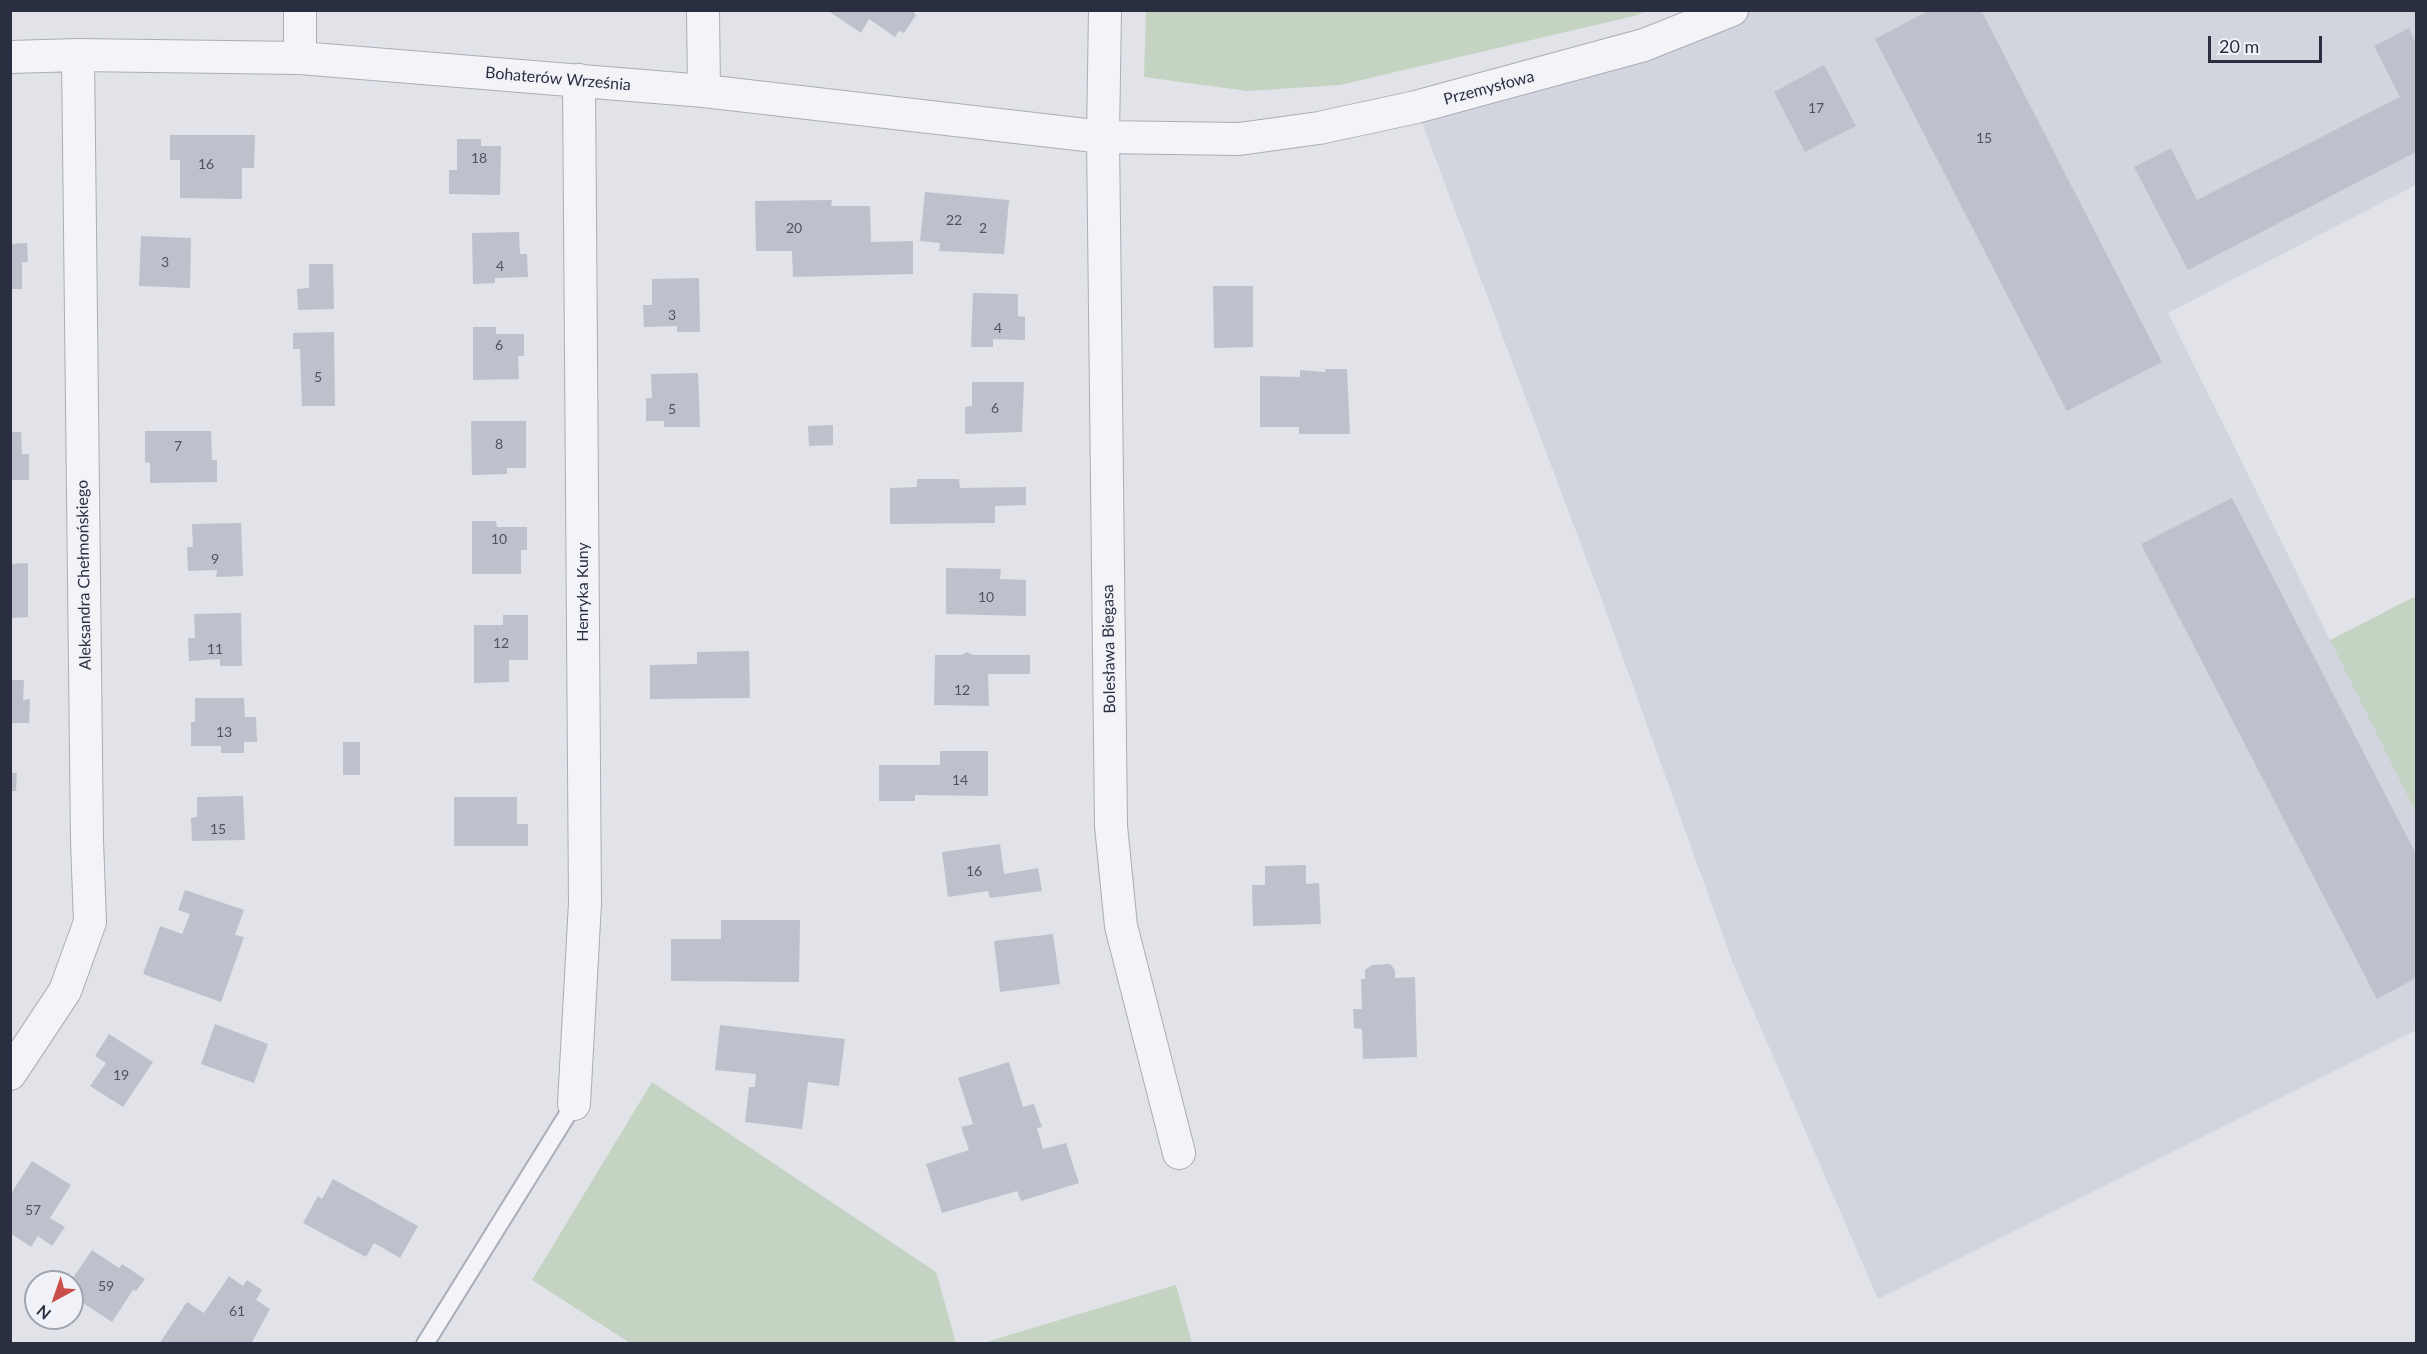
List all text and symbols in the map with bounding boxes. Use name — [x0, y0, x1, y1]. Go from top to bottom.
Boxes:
scale bar — [2211, 24, 2325, 62]
text: 20 m — [2219, 35, 2259, 57]
street label: Bohaterów Września — [484, 63, 632, 95]
street label: Przemysłowa — [1442, 67, 1536, 109]
house number: 17 — [1808, 100, 1824, 116]
house number: 15 — [1976, 130, 1992, 146]
house number: 18 — [471, 150, 487, 166]
house number: 16 — [198, 156, 214, 172]
house number: 22 — [946, 212, 962, 228]
house number: 20 — [786, 220, 802, 236]
house number: 2 — [979, 220, 987, 236]
house number: 3 — [161, 254, 169, 270]
house number: 4 — [496, 258, 504, 274]
house number: 3 — [668, 307, 676, 323]
house number: 4 — [994, 320, 1002, 336]
house number: 6 — [495, 337, 503, 353]
house number: 5 — [314, 369, 322, 385]
house number: 6 — [991, 400, 999, 416]
house number: 5 — [668, 401, 676, 417]
house number: 8 — [495, 436, 503, 452]
house number: 7 — [174, 438, 182, 454]
street label: Aleksandra Chełmońskiego — [73, 480, 95, 670]
house number: 10 — [491, 531, 507, 547]
street label: Henryka Kuny — [573, 542, 593, 642]
house number: 9 — [211, 551, 219, 567]
street label: Bolesława Biegasa — [1098, 584, 1120, 714]
house number: 10 — [978, 589, 994, 605]
house number: 12 — [493, 635, 509, 651]
house number: 11 — [207, 641, 223, 657]
house number: 12 — [954, 682, 970, 698]
house number: 13 — [216, 724, 232, 740]
house number: 14 — [952, 772, 968, 788]
house number: 15 — [210, 821, 226, 837]
house number: 16 — [966, 863, 982, 879]
house number: 19 — [113, 1067, 129, 1083]
house number: 57 — [25, 1202, 41, 1218]
north arrow — [24, 1270, 84, 1330]
house number: 59 — [98, 1278, 114, 1294]
text: N — [33, 1301, 54, 1324]
house number: 61 — [229, 1303, 245, 1319]

